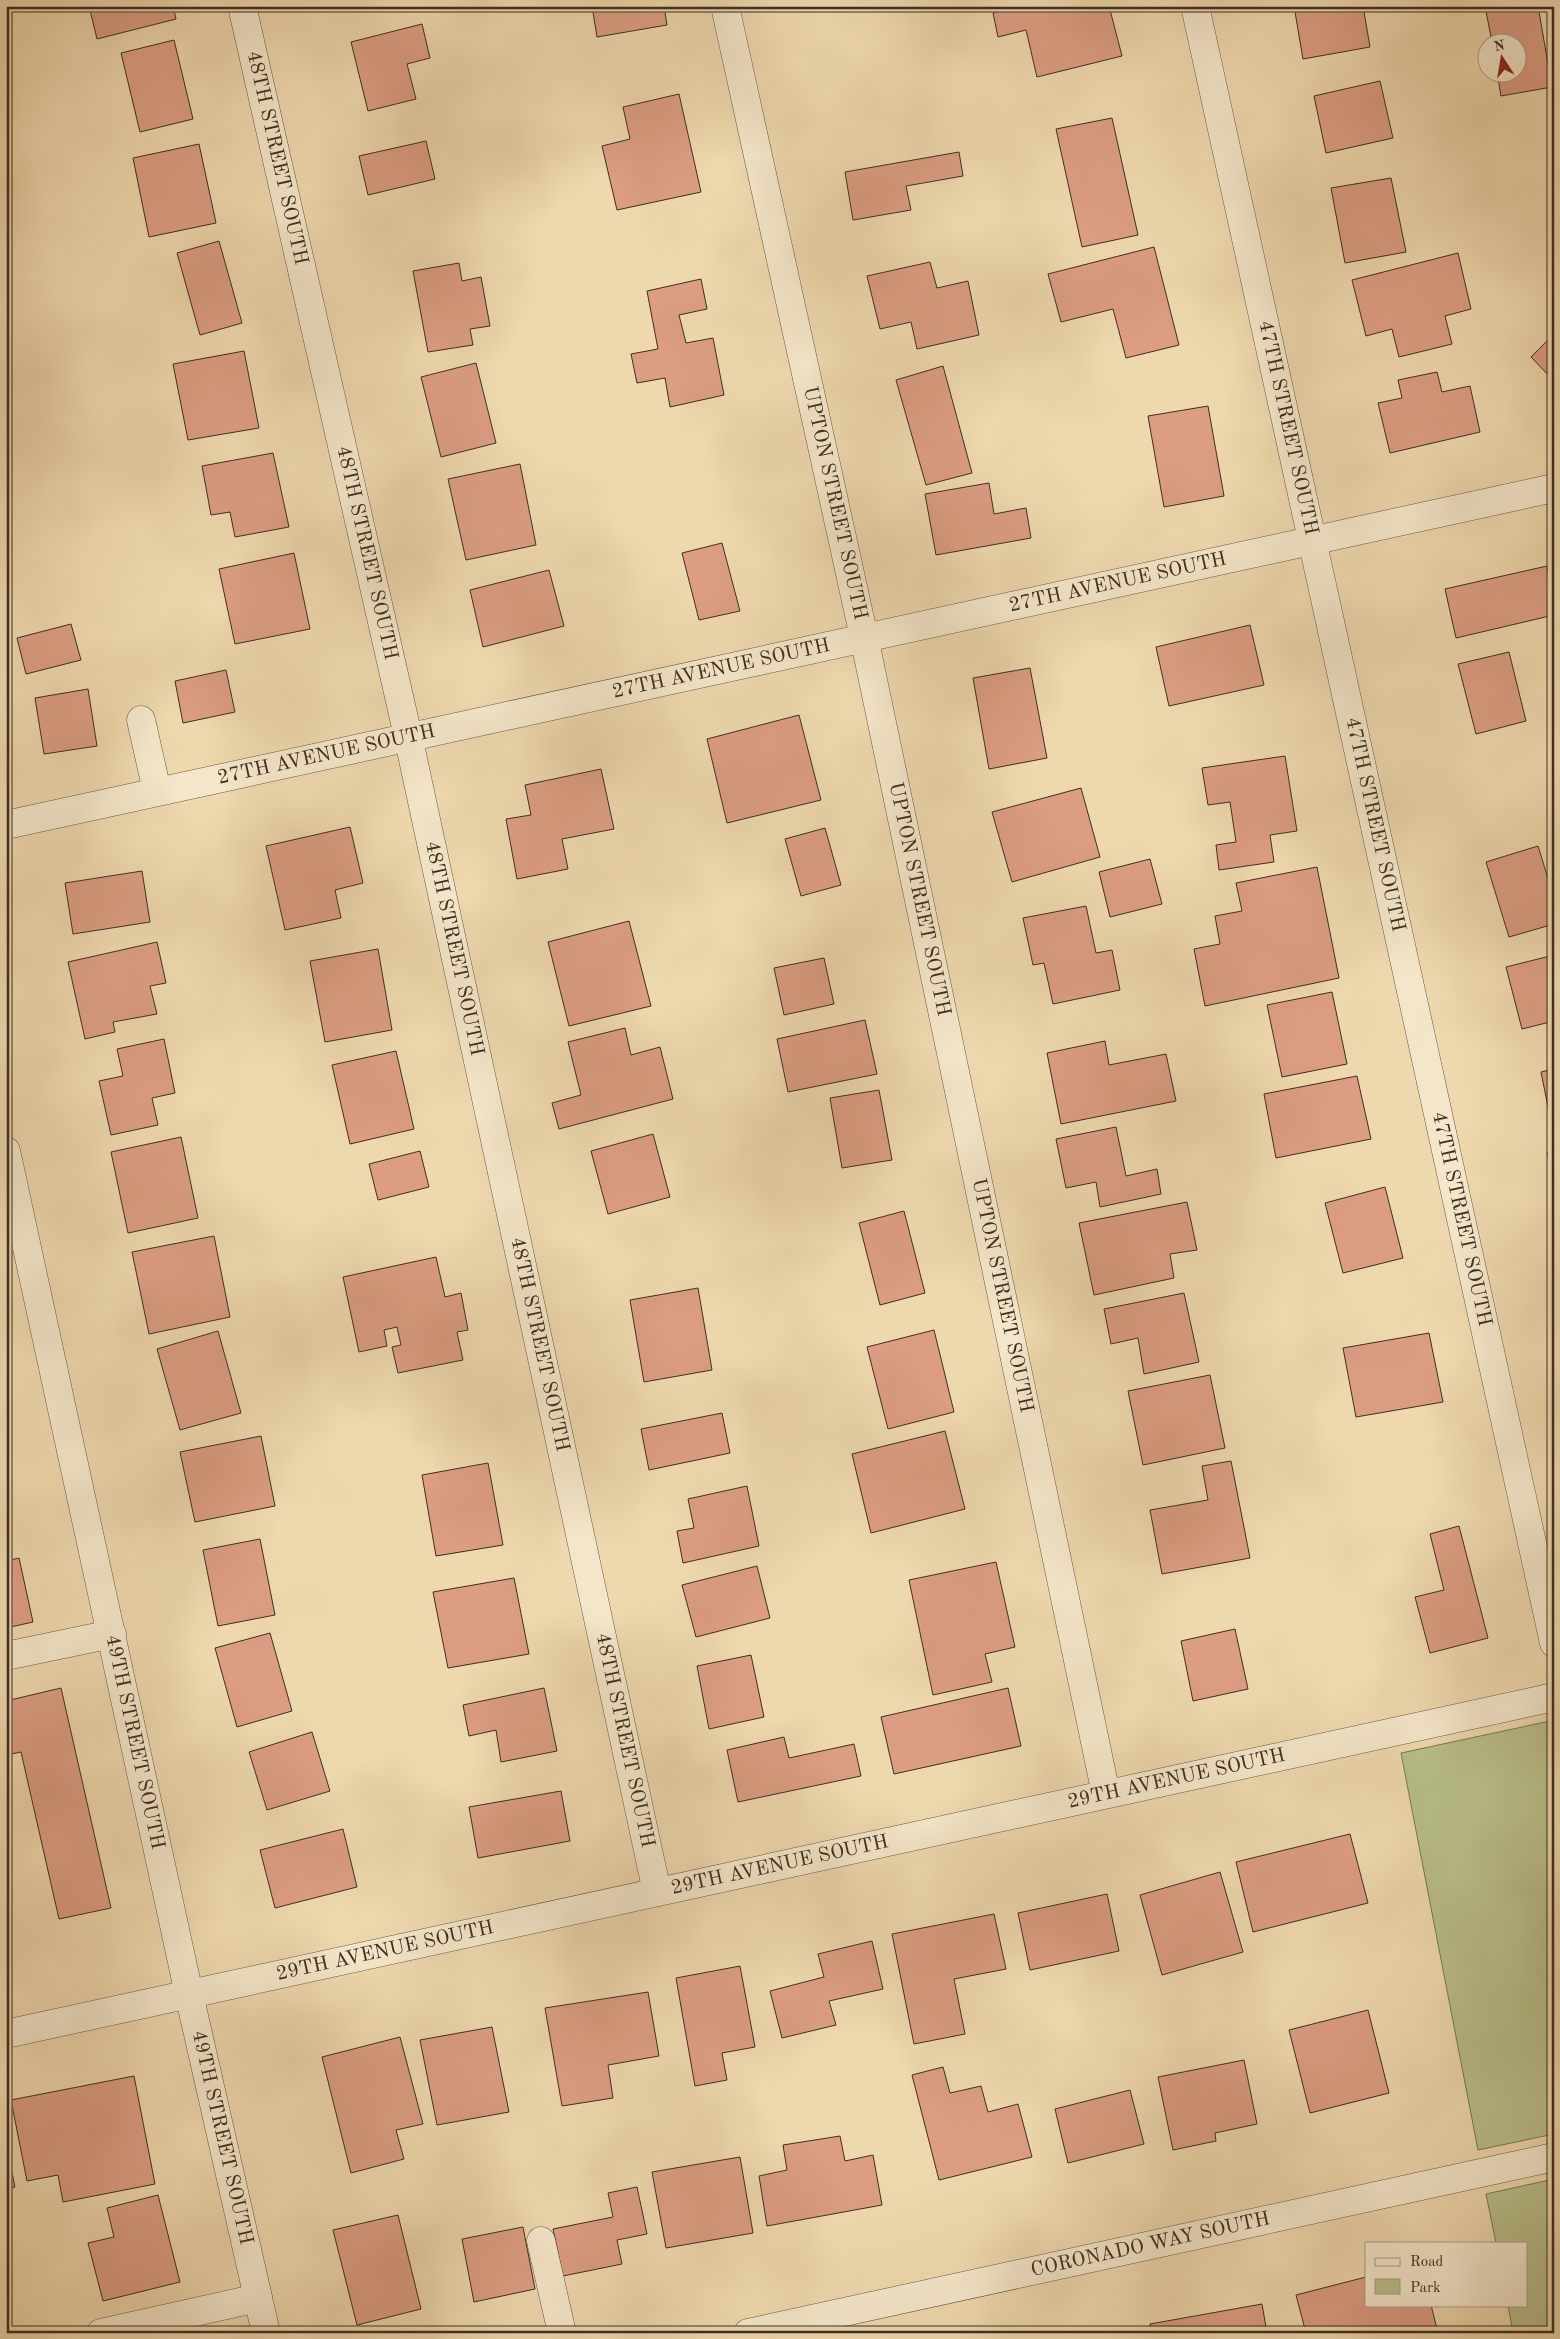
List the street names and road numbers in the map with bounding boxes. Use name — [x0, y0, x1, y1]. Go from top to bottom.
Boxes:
street label: 48TH STREET SOUTH — [243, 49, 311, 267]
street label: 47TH STREET SOUTH — [1254, 319, 1321, 537]
street label: UPTON STREET SOUTH — [799, 384, 870, 622]
street label: 48TH STREET SOUTH — [332, 444, 400, 662]
street label: 27TH AVENUE SOUTH — [1007, 550, 1229, 616]
street label: 27TH AVENUE SOUTH — [611, 636, 832, 703]
street label: 47TH STREET SOUTH — [1341, 715, 1408, 934]
street label: 27TH AVENUE SOUTH — [216, 722, 437, 789]
street label: UPTON STREET SOUTH — [885, 780, 953, 1018]
street label: 48TH STREET SOUTH — [421, 839, 487, 1058]
street label: 47TH STREET SOUTH — [1428, 1110, 1494, 1328]
street label: UPTON STREET SOUTH — [968, 1177, 1036, 1414]
street label: 48TH STREET SOUTH — [506, 1235, 572, 1454]
street label: 48TH STREET SOUTH — [592, 1631, 657, 1849]
street label: 49TH STREET SOUTH — [101, 1633, 167, 1851]
street label: 29TH AVENUE SOUTH — [1066, 1746, 1287, 1813]
street label: 29TH AVENUE SOUTH — [669, 1832, 891, 1899]
street label: 29TH AVENUE SOUTH — [274, 1918, 496, 1985]
street label: 49TH STREET SOUTH — [188, 2029, 256, 2247]
street label: CORONADO WAY SOUTH — [1029, 2209, 1272, 2281]

